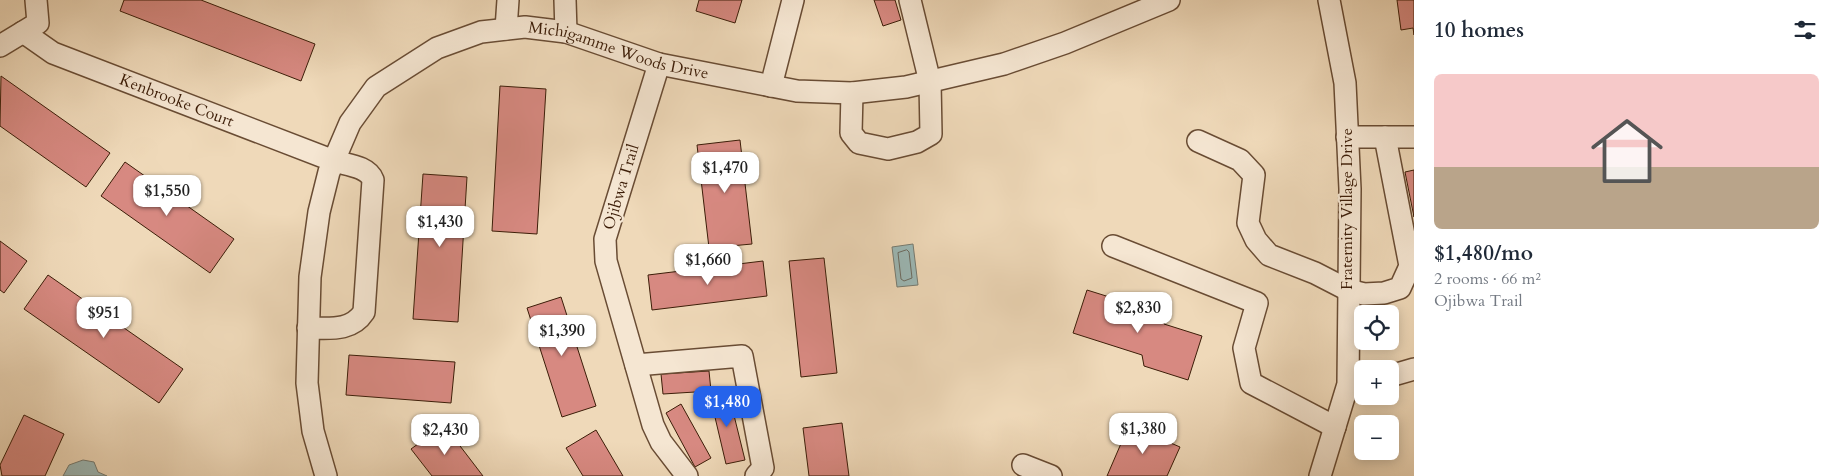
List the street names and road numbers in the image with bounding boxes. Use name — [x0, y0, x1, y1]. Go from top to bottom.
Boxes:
street label: Michigamme Woods Drive — [527, 16, 710, 84]
street label: Kenbrooke Court — [116, 69, 237, 132]
street label: Fraternity Village Drive — [1336, 128, 1358, 290]
street label: Ojibwa Trail — [598, 141, 644, 233]

